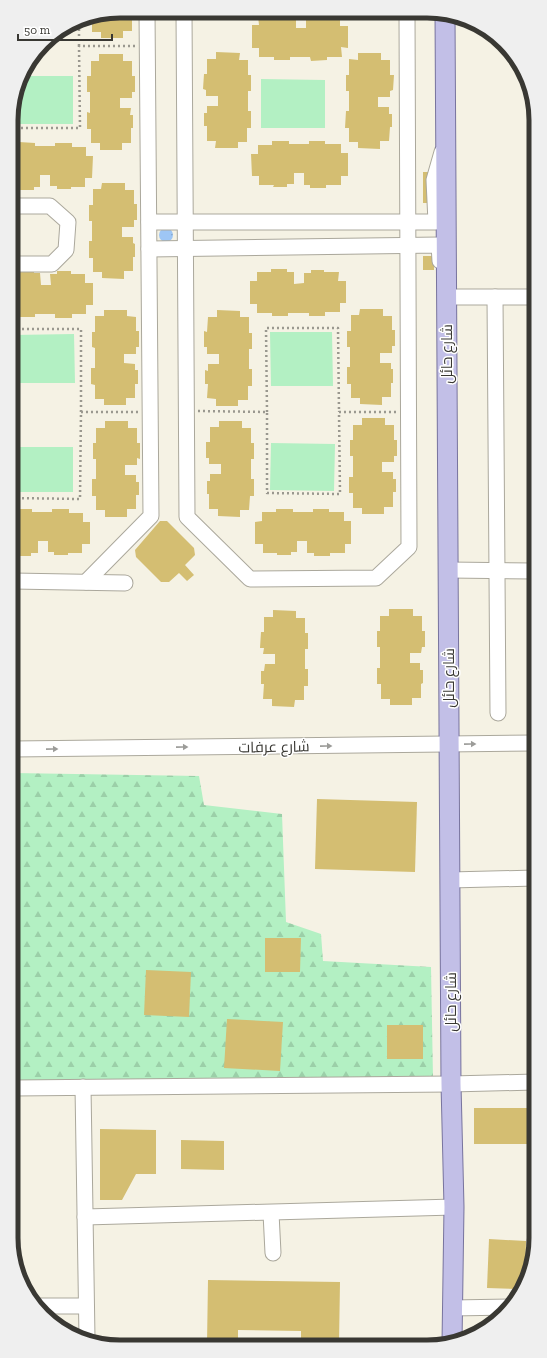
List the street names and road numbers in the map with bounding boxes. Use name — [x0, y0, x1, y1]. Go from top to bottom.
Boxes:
street label: شارع حائل — [438, 324, 458, 384]
street label: شارع حائل — [440, 648, 460, 708]
street label: شارع عرفات — [238, 737, 310, 759]
street label: شارع حائل — [442, 972, 462, 1032]

